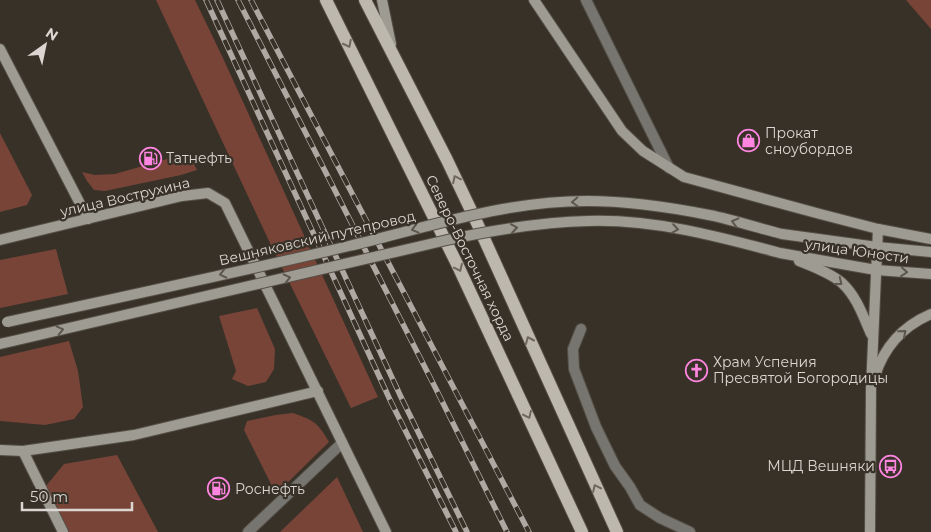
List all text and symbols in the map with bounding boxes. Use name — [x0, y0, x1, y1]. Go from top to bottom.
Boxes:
north arrow — [20, 20, 70, 70]
text: N — [42, 23, 62, 45]
one-way arrow — [342, 38, 352, 47]
place label: Прокат сноубордов — [765, 124, 853, 158]
shop icon: Прокат сноубордов — [737, 129, 761, 153]
fuel station icon: Татнефть — [138, 146, 162, 170]
place label: Татнефть — [166, 149, 232, 167]
street label: Северо-Восточная хорда — [422, 172, 518, 344]
street label: улица Вострухина — [57, 173, 192, 221]
one-way arrow — [452, 175, 462, 184]
one-way arrow — [570, 196, 578, 207]
street label: Вешняковский путепровод — [217, 207, 417, 269]
one-way arrow — [731, 217, 740, 228]
one-way arrow — [410, 223, 419, 234]
one-way arrow — [509, 223, 518, 233]
one-way arrow — [671, 223, 680, 233]
street label: улица Юности — [803, 235, 910, 267]
one-way arrow — [453, 263, 463, 272]
one-way arrow — [900, 267, 908, 278]
one-way arrow — [218, 268, 227, 279]
one-way arrow — [282, 273, 291, 284]
one-way arrow — [833, 276, 842, 285]
one-way arrow — [56, 325, 65, 336]
one-way arrow — [897, 329, 906, 338]
one-way arrow — [525, 336, 536, 345]
place label: Храм Успения Пресвятой Богородицы — [713, 353, 888, 387]
church icon: Храм Успения Пресвятой Богородицы — [685, 358, 709, 382]
one-way arrow — [521, 410, 532, 419]
bus stop icon: МЦД Вешняки — [879, 454, 903, 478]
place label: МЦД Вешняки — [767, 457, 875, 475]
fuel station icon: Роснефть — [207, 477, 231, 501]
scale bar — [22, 480, 132, 512]
place label: Роснефть — [235, 480, 305, 498]
one-way arrow — [592, 484, 602, 493]
text: 50 m — [30, 487, 68, 506]

